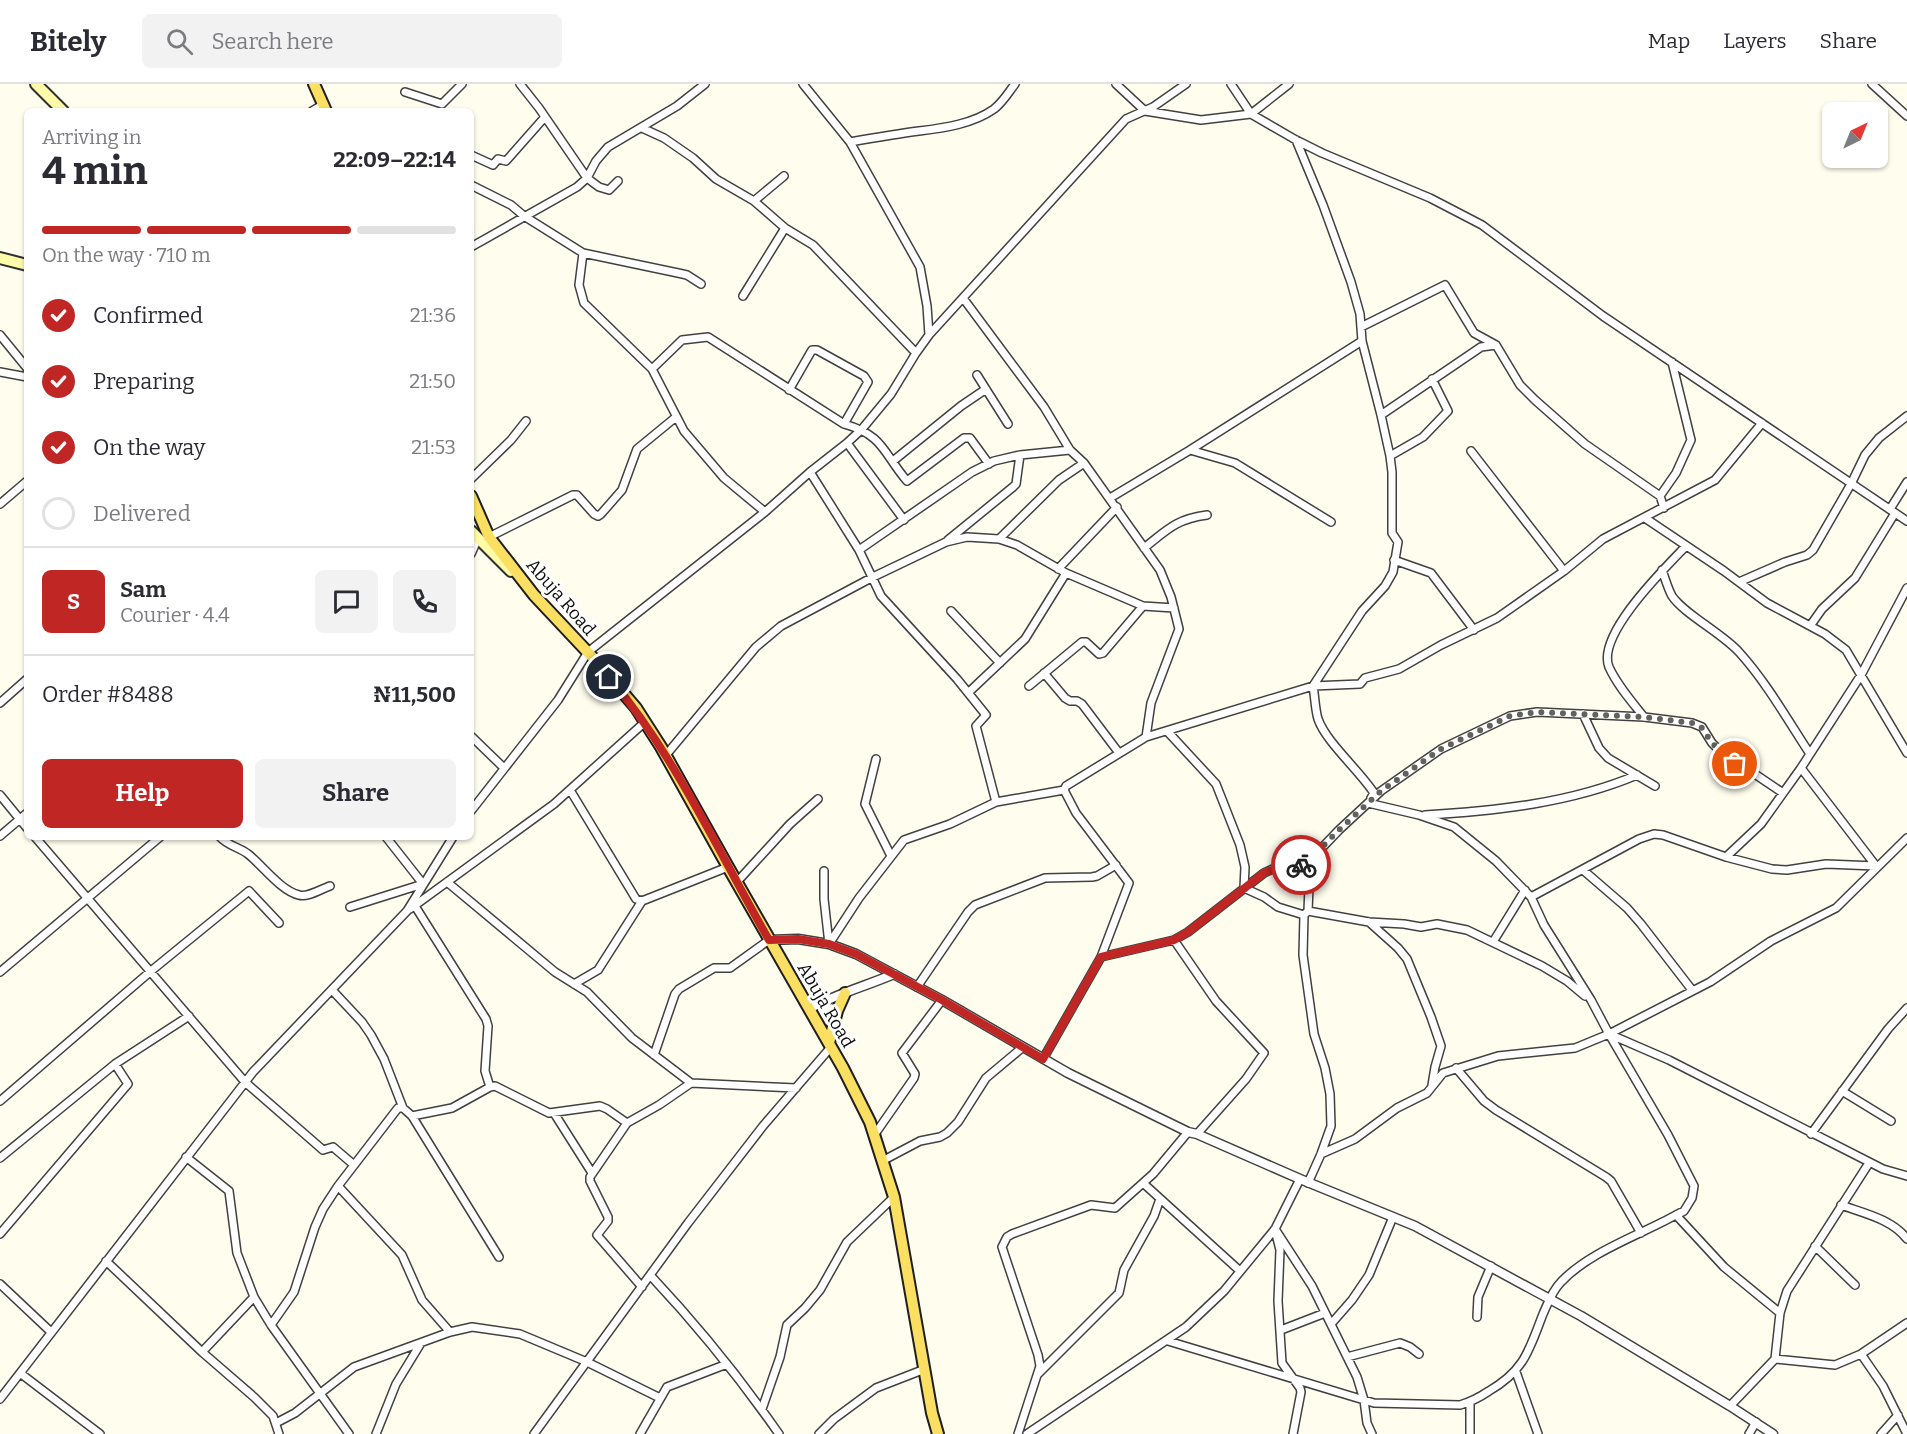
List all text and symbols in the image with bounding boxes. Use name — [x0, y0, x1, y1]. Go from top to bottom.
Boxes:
search box — [142, 14, 562, 68]
text: Bitely — [30, 25, 106, 58]
icon: search — [163, 25, 196, 58]
text: Search here — [211, 28, 334, 55]
text: Map — [1648, 28, 1690, 54]
text: Layers — [1723, 28, 1787, 54]
text: Share — [1820, 28, 1877, 54]
north arrow — [1822, 102, 1888, 168]
map controls — [1822, 102, 1888, 168]
text: Arriving in — [42, 125, 141, 149]
text: 22:09–22:14 — [333, 146, 456, 173]
text: 4 min — [42, 148, 148, 194]
text: On the way · 710 m — [42, 243, 211, 267]
icon: check — [42, 299, 75, 332]
text: Confirmed — [93, 302, 203, 329]
text: 21:36 — [410, 303, 456, 327]
icon: check — [42, 365, 75, 398]
text: Preparing — [93, 368, 195, 395]
text: 21:50 — [409, 369, 456, 393]
icon: check — [42, 431, 75, 464]
text: On the way — [93, 434, 205, 461]
text: 21:53 — [411, 435, 456, 459]
text: Delivered — [93, 500, 191, 527]
street label: Abuja Road — [522, 554, 601, 640]
button: chat — [315, 570, 378, 633]
button: phone — [393, 570, 456, 633]
text: Sam — [120, 576, 166, 603]
text: S — [67, 588, 80, 615]
text: Courier · 4.4 — [120, 603, 230, 627]
pin — [583, 651, 634, 702]
icon: home — [592, 660, 625, 693]
text: Order #8488 — [42, 681, 174, 708]
text: ₦11,500 — [373, 681, 456, 708]
pin — [1709, 738, 1760, 789]
icon: bag — [1718, 747, 1751, 780]
button: Help — [42, 759, 243, 828]
button: Share — [255, 759, 456, 828]
courier — [1271, 835, 1331, 895]
icon: bike — [1285, 849, 1318, 882]
street label: Abuja Road — [793, 958, 859, 1052]

